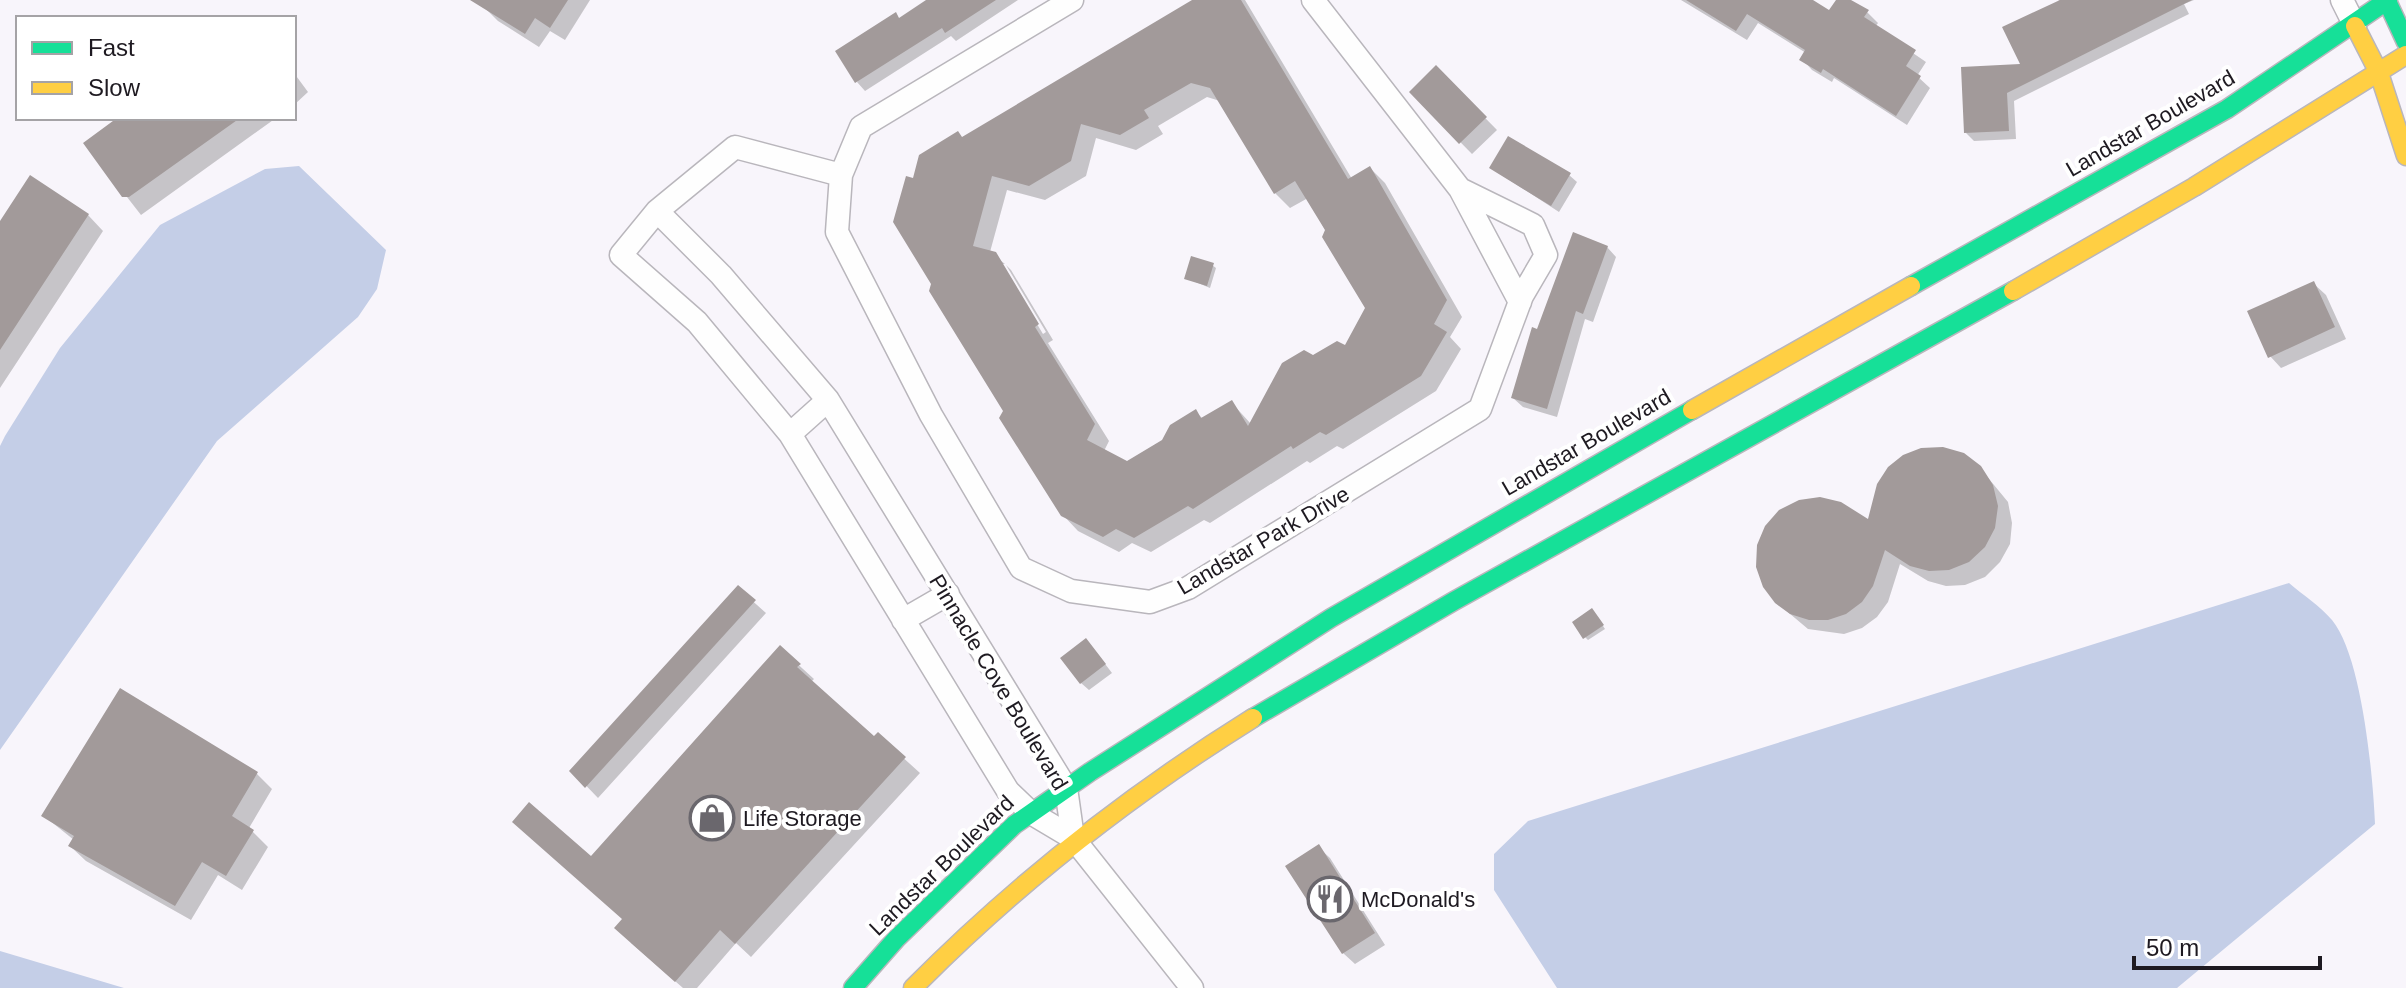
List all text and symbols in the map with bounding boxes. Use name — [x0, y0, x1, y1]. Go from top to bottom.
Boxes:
legend — [16, 16, 296, 120]
text: Fast — [88, 34, 135, 61]
street label: Landstar Boulevard — [2061, 65, 2239, 182]
text: Slow — [88, 74, 141, 101]
street label: Landstar Boulevard — [1497, 384, 1675, 501]
street label: Landstar Park Drive — [1173, 481, 1354, 600]
street label: Pinnacle Cove Boulevard — [924, 570, 1073, 795]
street label: Landstar Boulevard — [864, 790, 1019, 941]
shop icon: Life Storage — [688, 794, 736, 842]
place label: Life Storage — [743, 806, 862, 831]
restaurant icon: McDonald's — [1306, 875, 1354, 923]
place label: McDonald's — [1361, 887, 1475, 912]
scale bar — [2134, 920, 2320, 970]
text: 50 m — [2146, 934, 2199, 961]

